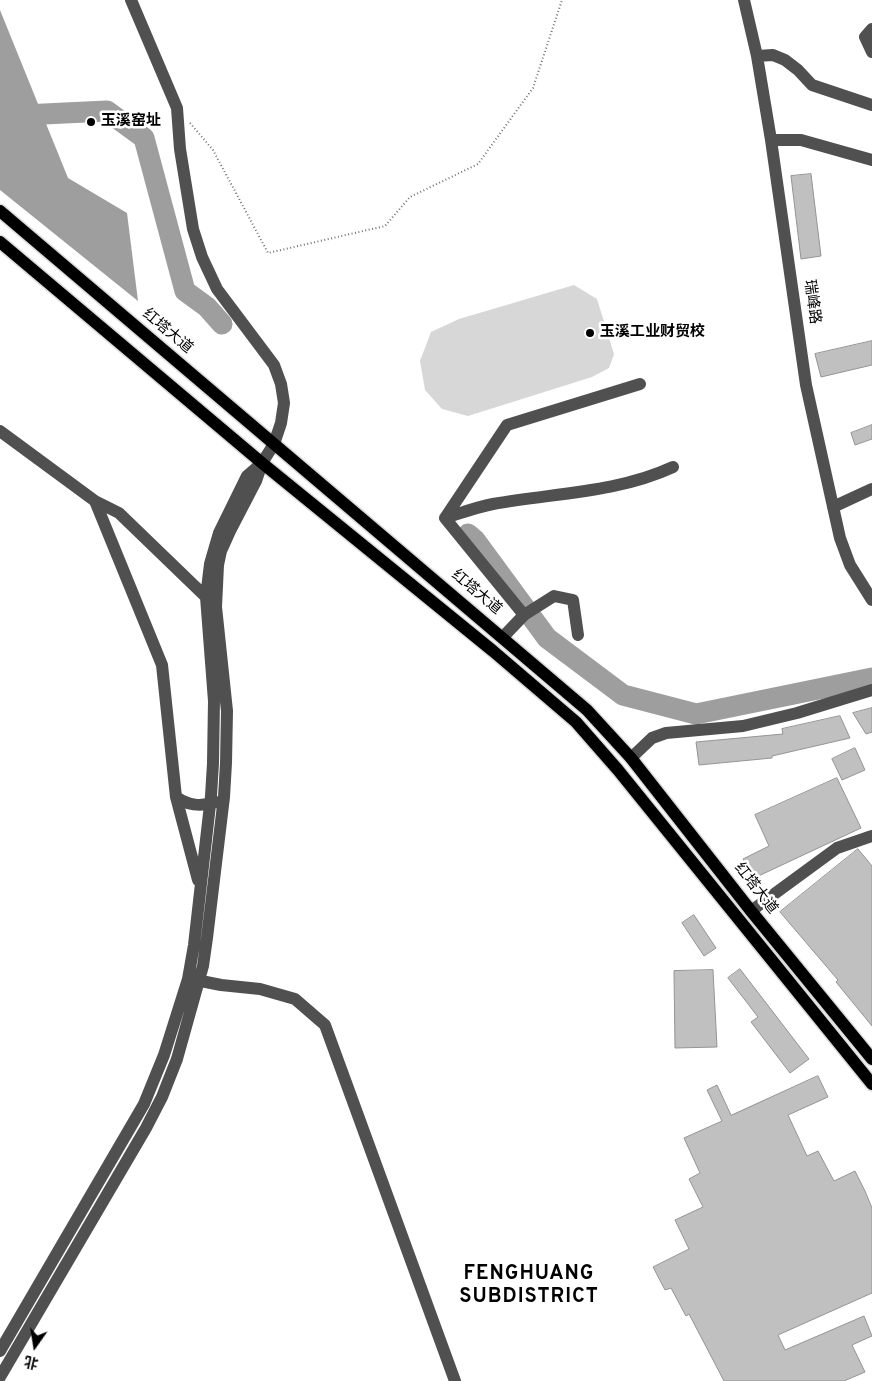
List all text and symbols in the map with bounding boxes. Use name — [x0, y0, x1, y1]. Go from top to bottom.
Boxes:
place label: 玉溪窑址 — [101, 113, 161, 131]
marker: 玉溪窑址 — [85, 116, 97, 128]
street label: 瑞峰路 — [799, 278, 823, 326]
street label: 红塔大道 — [138, 306, 196, 358]
place label: 玉溪工业财贸校 — [600, 324, 705, 342]
marker: 玉溪工业财贸校 — [584, 327, 596, 339]
street label: 红塔大道 — [447, 567, 505, 619]
street label: 红塔大道 — [729, 860, 781, 918]
district label: FENGHUANG SUBDISTRICT — [458, 1263, 600, 1310]
north arrow — [10, 1321, 60, 1371]
text: 北 — [23, 1351, 40, 1371]

